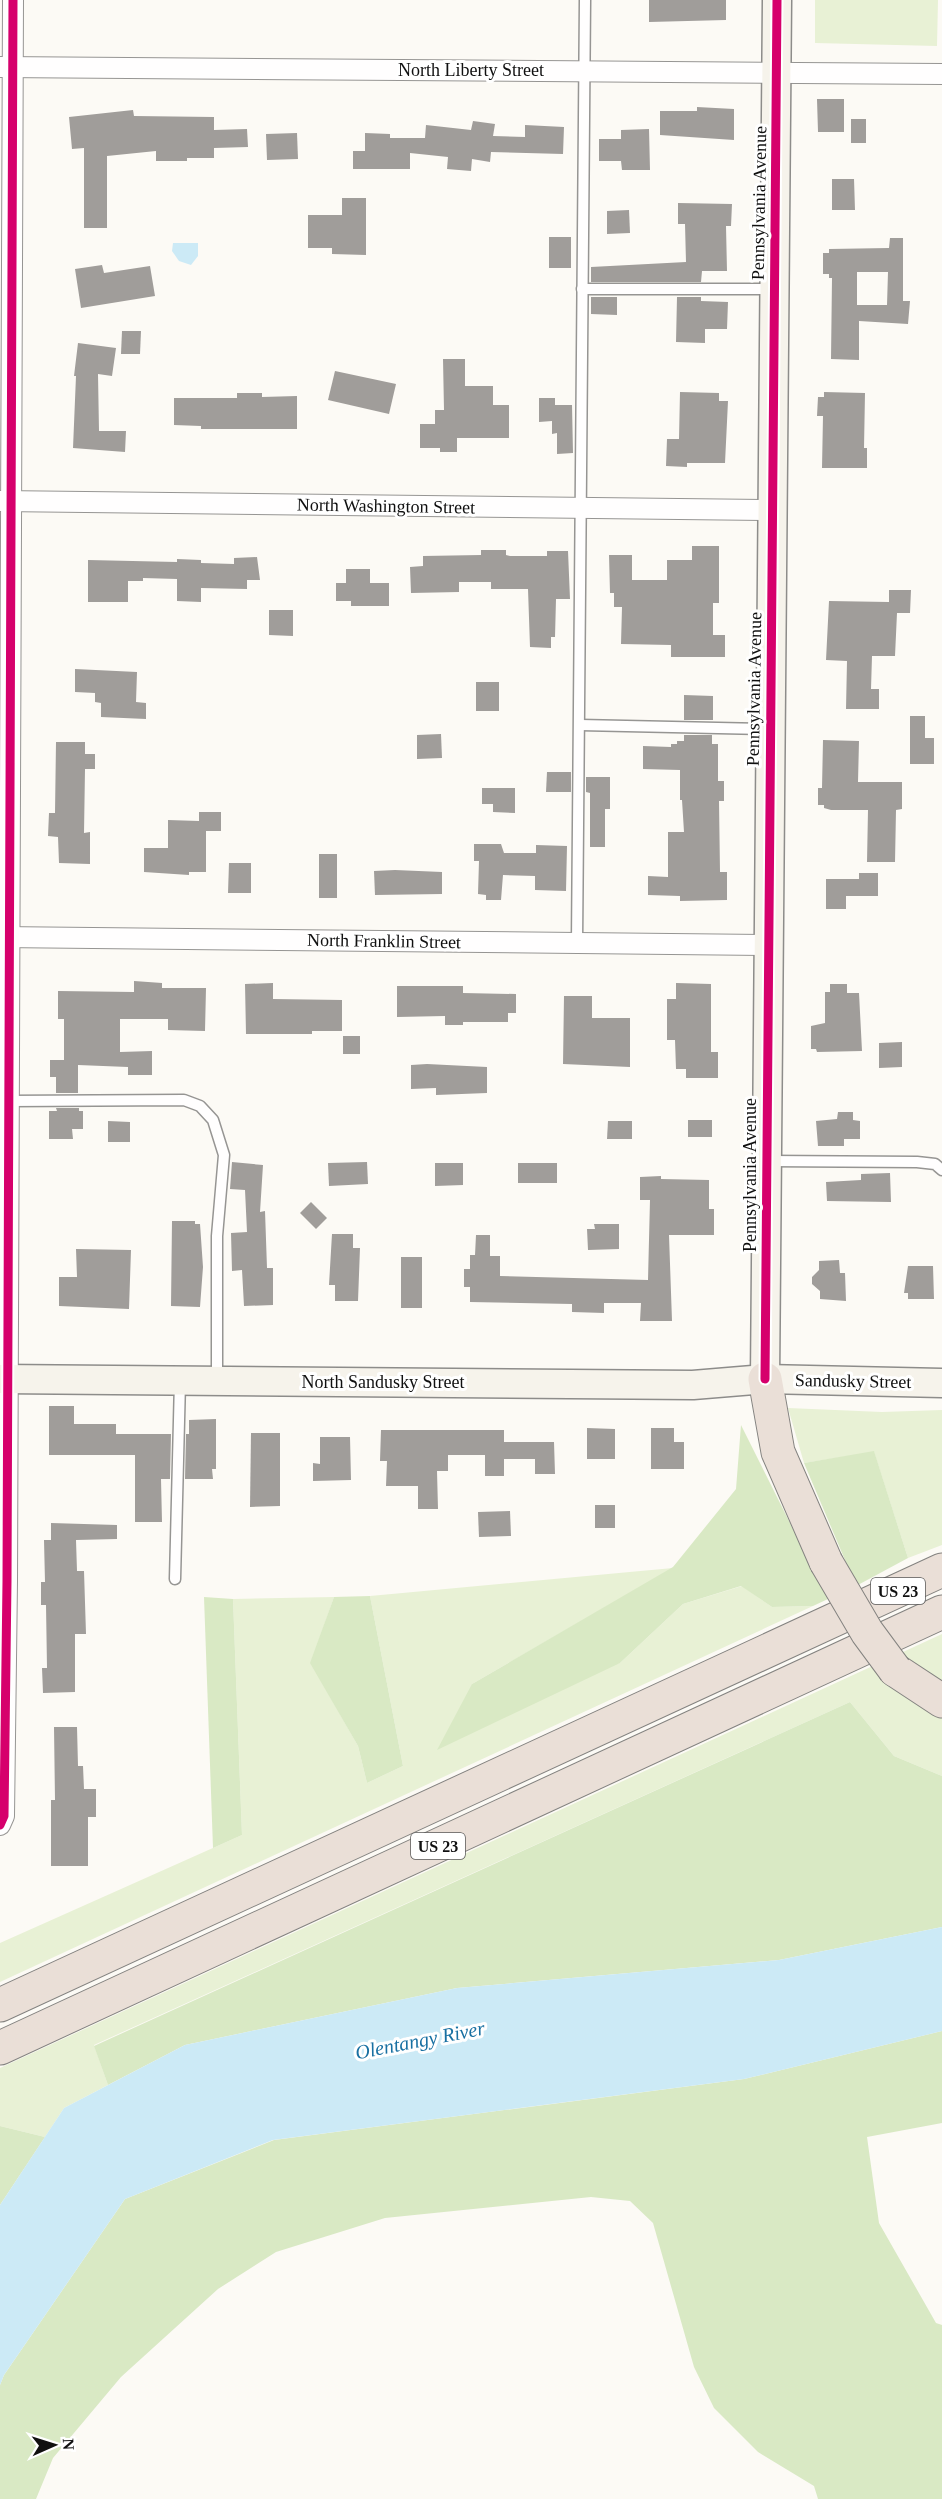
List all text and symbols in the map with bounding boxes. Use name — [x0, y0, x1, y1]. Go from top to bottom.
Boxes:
street label: North Liberty Street — [398, 60, 544, 80]
street label: Pennsylvania Avenue — [748, 126, 770, 280]
street label: North Washington Street — [297, 494, 475, 518]
street label: Pennsylvania Avenue — [743, 612, 765, 766]
street label: North Franklin Street — [307, 930, 461, 952]
street label: Pennsylvania Avenue — [740, 1098, 760, 1252]
street label: Sandusky Street — [795, 1370, 911, 1392]
street label: North Sandusky Street — [302, 1372, 464, 1392]
road number: US 23 — [871, 1578, 925, 1604]
road number: US 23 — [411, 1833, 465, 1859]
water label: Olentangy River — [353, 2017, 487, 2064]
north arrow — [24, 2415, 84, 2475]
text: N — [60, 2438, 77, 2451]

